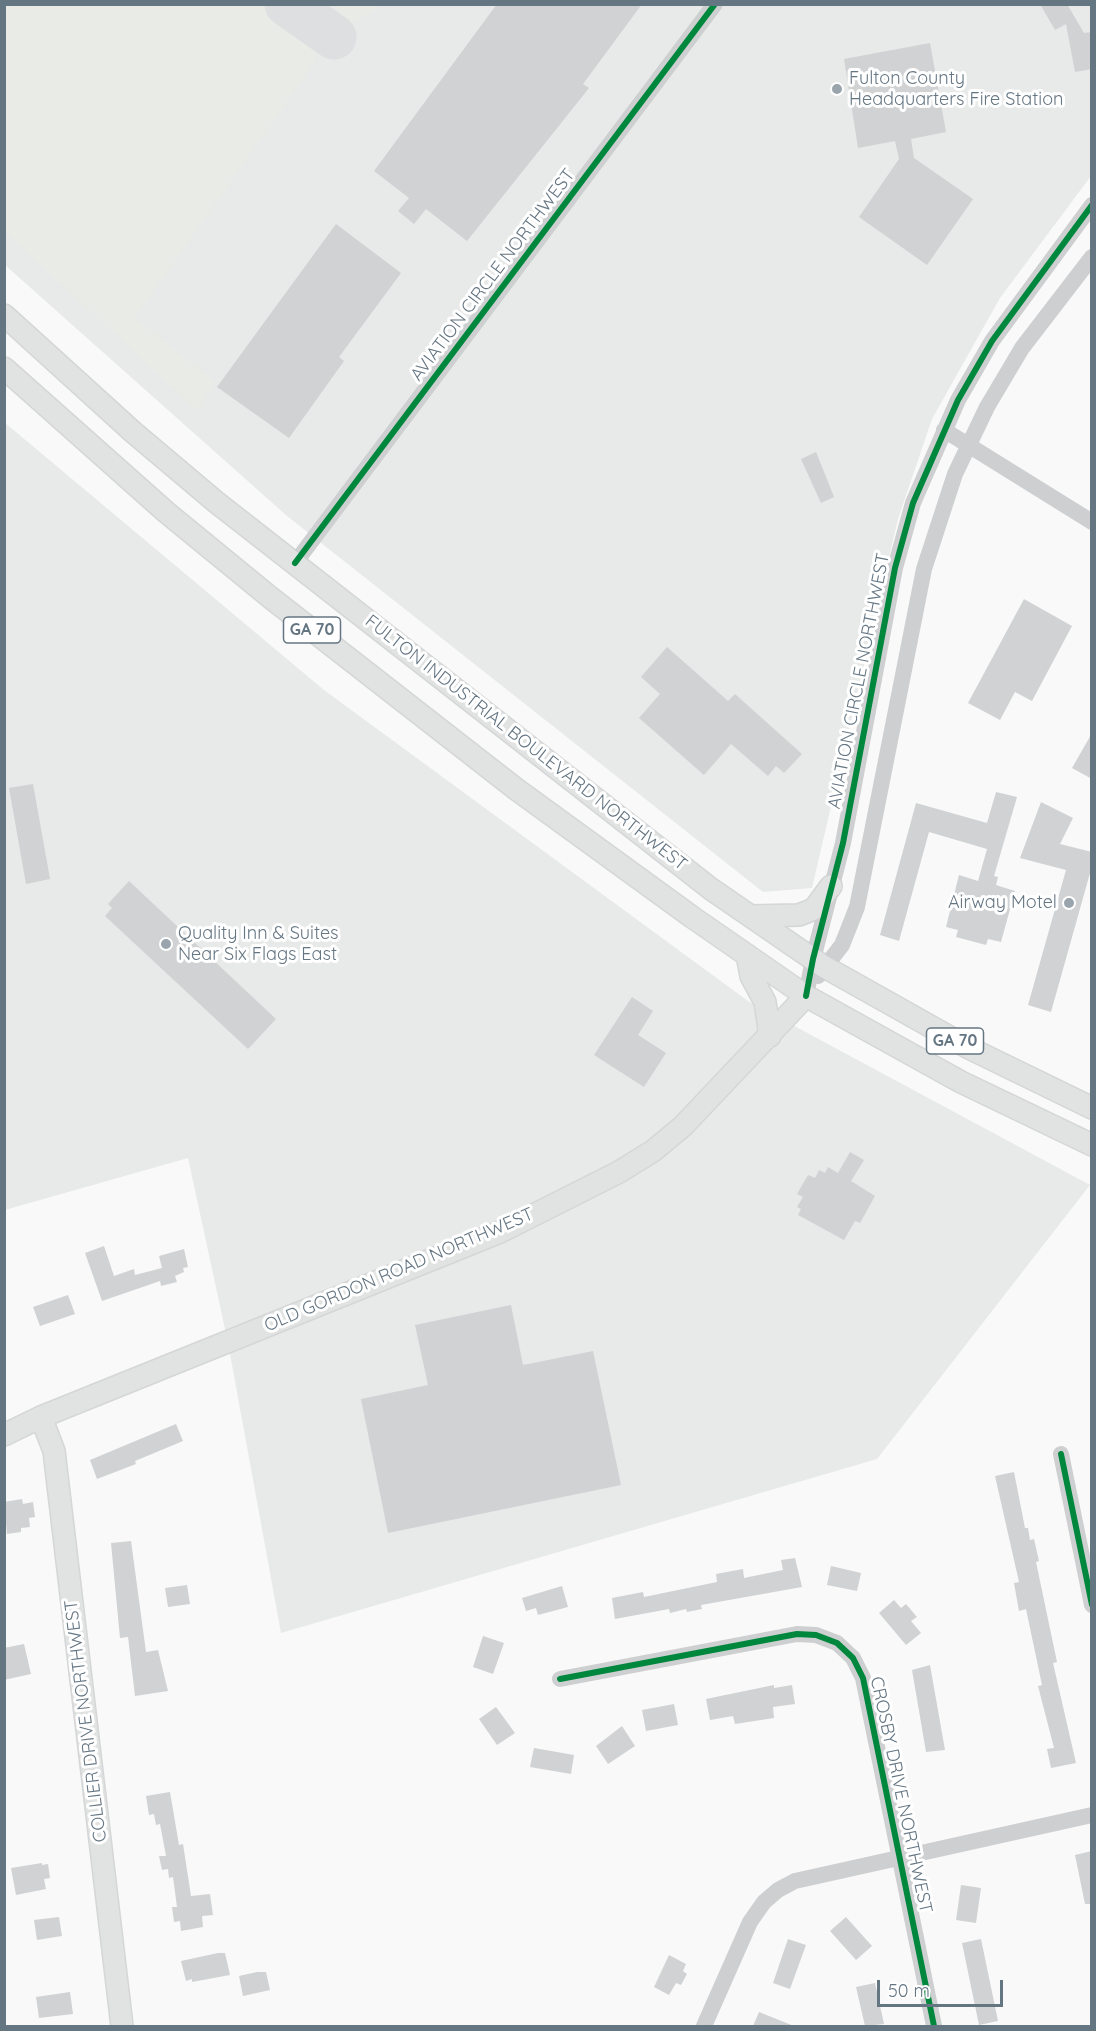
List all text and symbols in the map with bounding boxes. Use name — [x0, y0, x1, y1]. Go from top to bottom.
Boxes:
place label: Fulton County Headquarters Fire Station — [849, 68, 1063, 110]
marker: Fulton County Headquarters Fire Station — [830, 82, 844, 96]
street label: AVIATION CIRCLE NORTHWEST — [406, 165, 580, 385]
street label: AVIATION CIRCLE NORTHWEST — [824, 551, 894, 811]
street label: FULTON INDUSTRIAL BOULEVARD NORTHWEST — [361, 610, 691, 876]
road number: GA 70 — [284, 617, 340, 643]
place label: Airway Motel — [948, 892, 1057, 914]
marker: Airway Motel — [1062, 896, 1076, 910]
place label: Quality Inn & Suites Near Six Flags East — [178, 923, 339, 966]
marker: Quality Inn & Suites Near Six Flags East — [159, 937, 173, 951]
road number: GA 70 — [926, 1028, 984, 1054]
street label: OLD GORDON ROAD NORTHWEST — [261, 1203, 537, 1337]
street label: COLLIER DRIVE NORTHWEST — [60, 1599, 112, 1843]
street label: CROSBY DRIVE NORTHWEST — [865, 1675, 937, 1915]
scale bar — [880, 1968, 1006, 2006]
text: 50 m — [888, 1979, 930, 2002]

